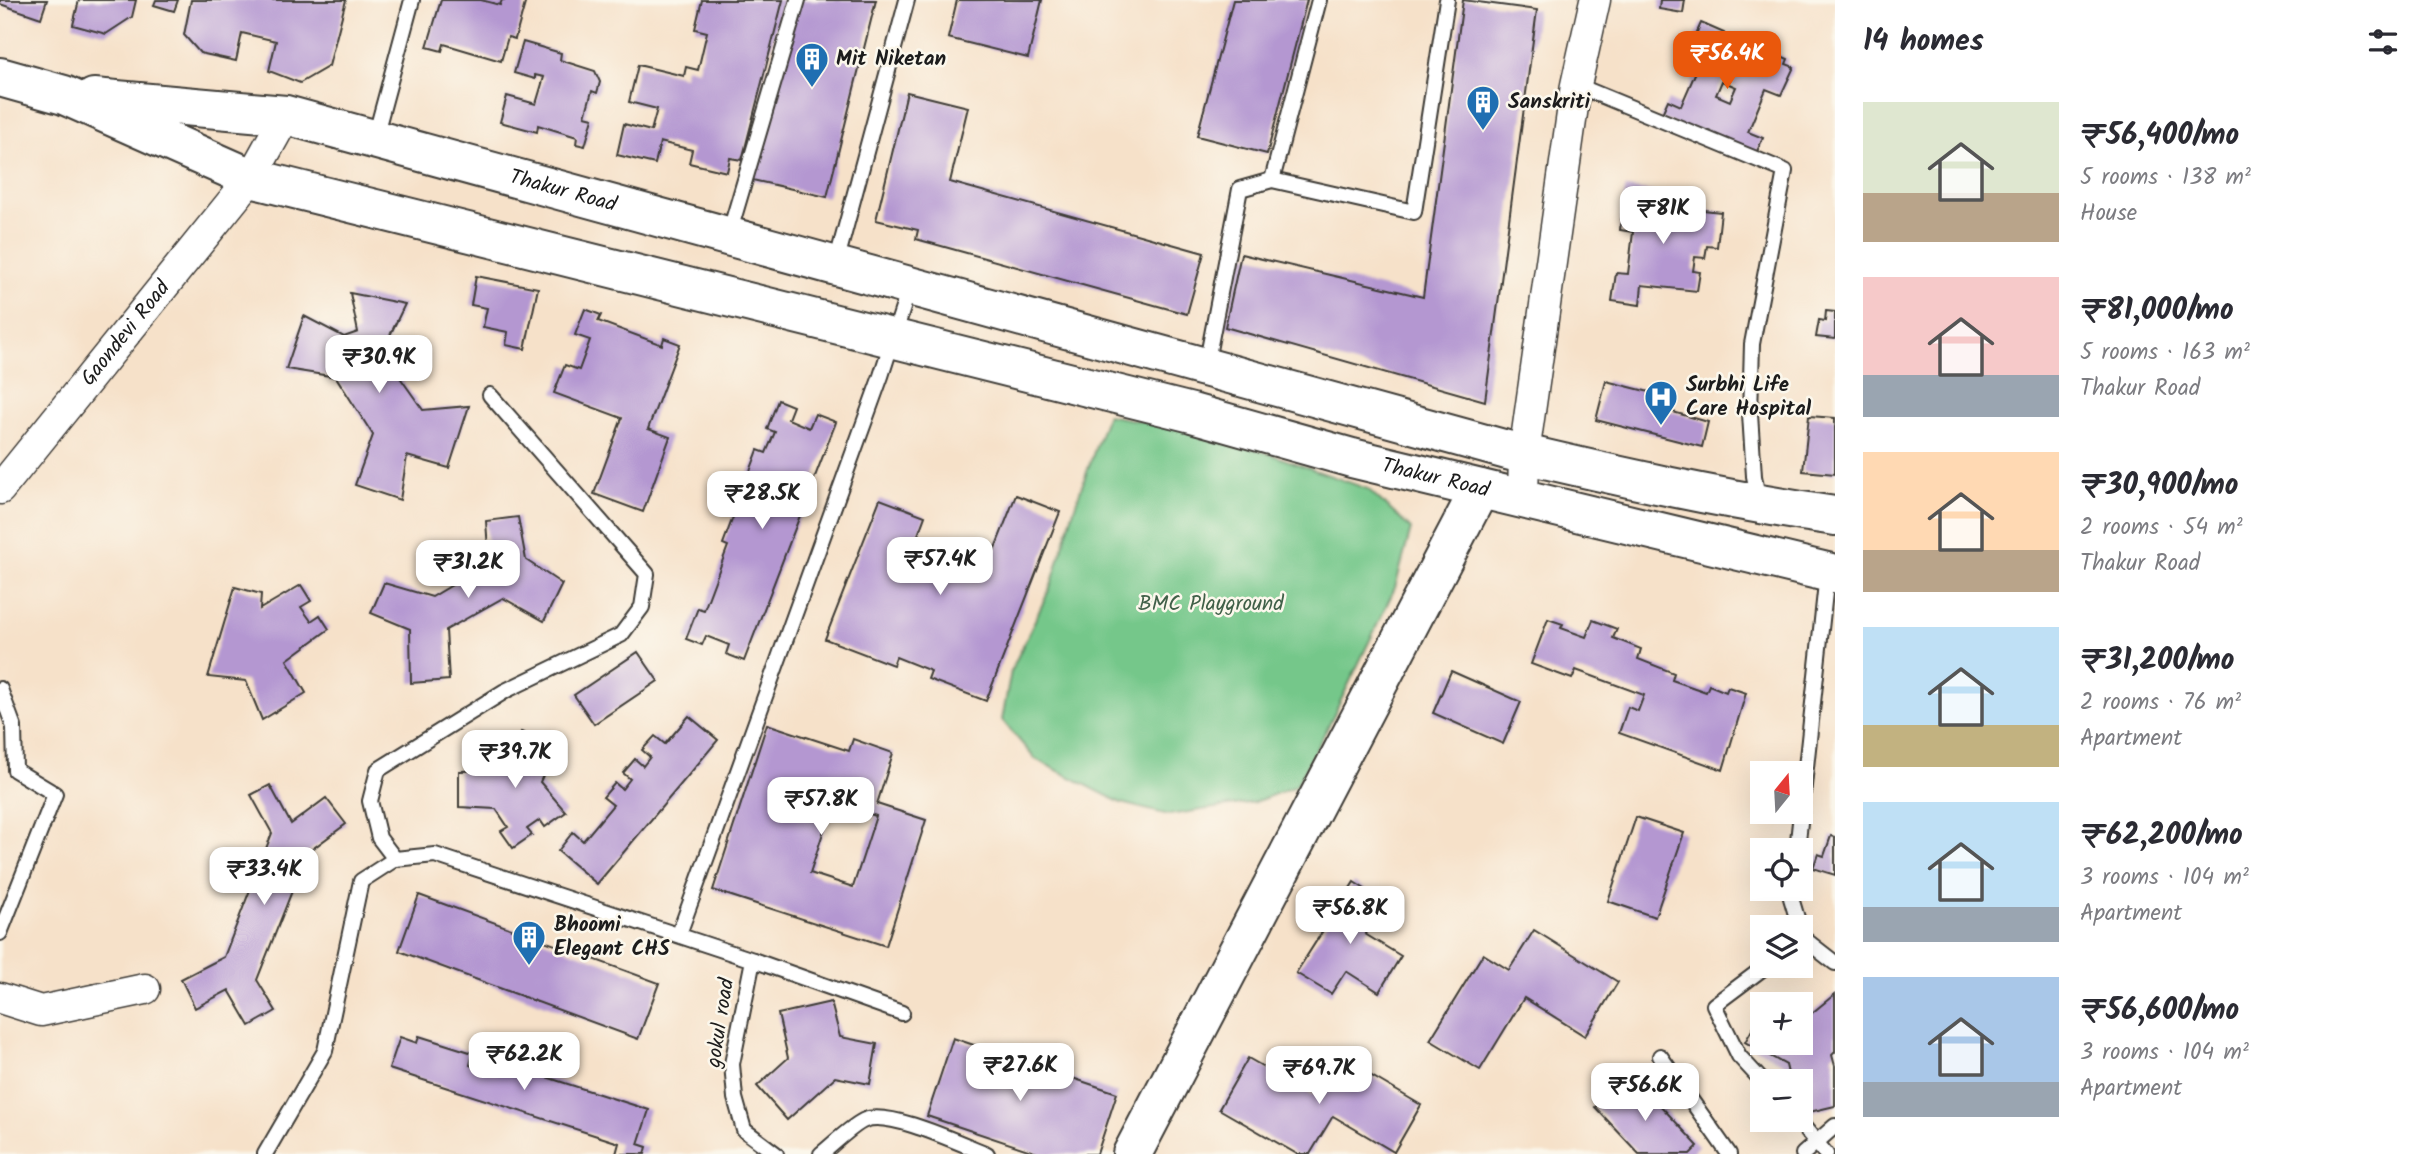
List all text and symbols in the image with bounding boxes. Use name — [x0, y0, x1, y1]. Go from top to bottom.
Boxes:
text: 14 homes — [1863, 18, 1984, 66]
icon: filters — [2364, 23, 2402, 61]
pin: ₹56.4K — [1670, 32, 1784, 91]
text: ₹56.4K — [1689, 36, 1765, 72]
building icon: Mit Niketan — [793, 40, 831, 89]
place label: Mit Niketan — [836, 43, 946, 76]
building icon: Sanskriti — [1464, 83, 1502, 132]
place label: Sanskriti — [1508, 86, 1591, 119]
text: ₹56,400/mo — [2080, 112, 2239, 160]
icon: home — [1919, 130, 2003, 214]
text: 5 rooms · 138 m² — [2080, 160, 2251, 196]
street label: Thakur Road — [506, 161, 621, 222]
pin: ₹81K — [1622, 187, 1704, 246]
text: ₹81K — [1636, 191, 1690, 227]
text: House — [2080, 196, 2137, 232]
street label: Gaondevi Road — [73, 273, 179, 393]
text: ₹81,000/mo — [2080, 287, 2234, 335]
icon: home — [1919, 305, 2003, 389]
text: 5 rooms · 163 m² — [2080, 335, 2250, 371]
pin: ₹30.9K — [322, 336, 436, 395]
text: ₹30.9K — [341, 340, 417, 376]
place label: Surbhi Life Care Hospital — [1686, 369, 1812, 426]
text: Thakur Road — [2080, 371, 2200, 407]
hospital icon: Surbhi Life Care Hospital — [1642, 378, 1680, 427]
street label: Thakur Road — [1378, 449, 1493, 507]
text: ₹30,900/mo — [2080, 462, 2238, 510]
pin: ₹28.5K — [705, 472, 819, 531]
text: ₹28.5K — [723, 476, 801, 512]
icon: home — [1919, 480, 2003, 564]
text: 2 rooms · 54 m² — [2080, 510, 2243, 546]
pin: ₹57.4K — [883, 538, 997, 597]
pin: ₹31.2K — [411, 540, 525, 600]
text: ₹57.4K — [903, 542, 977, 578]
text: ₹31.2K — [432, 545, 504, 581]
text: Thakur Road — [2080, 546, 2200, 582]
park label: BMC Playground — [1138, 588, 1284, 621]
text: ₹31,200/mo — [2080, 637, 2234, 685]
icon: home — [1919, 655, 2003, 739]
text: 2 rooms · 76 m² — [2080, 685, 2241, 721]
text: Apartment — [2080, 721, 2182, 757]
pin: ₹39.7K — [458, 730, 572, 790]
text: ₹39.7K — [478, 735, 552, 771]
north arrow — [1750, 761, 1813, 824]
map controls — [1750, 761, 1813, 1132]
pin: ₹57.8K — [764, 778, 878, 837]
text: ₹57.8K — [783, 782, 859, 818]
text: ₹62,200/mo — [2080, 812, 2243, 860]
icon: home — [1919, 830, 2003, 914]
button: locate — [1750, 838, 1813, 901]
pin: ₹33.4K — [207, 848, 321, 907]
text: ₹33.4K — [225, 852, 303, 888]
text: 3 rooms · 104 m² — [2080, 860, 2249, 896]
pin: ₹56.8K — [1293, 886, 1407, 946]
text: ₹56.8K — [1312, 891, 1388, 927]
text: Apartment — [2080, 896, 2182, 932]
place label: Bhoomi Elegant CHS — [554, 909, 670, 966]
button: layers — [1750, 915, 1813, 978]
building icon: Bhoomi Elegant CHS — [510, 918, 548, 967]
street label: gokul road — [698, 976, 744, 1071]
text: ₹56,600/mo — [2080, 987, 2239, 1035]
button: + — [1750, 992, 1813, 1055]
icon: home — [1919, 1005, 2003, 1089]
pin: ₹62.2K — [467, 1032, 581, 1092]
text: 3 rooms · 104 m² — [2080, 1035, 2249, 1071]
text: ₹62.2K — [485, 1037, 563, 1073]
pin: ₹27.6K — [963, 1044, 1077, 1103]
pin: ₹69.7K — [1262, 1046, 1376, 1106]
text: ₹27.6K — [982, 1048, 1058, 1084]
text: ₹69.7K — [1282, 1051, 1356, 1087]
pin: ₹56.6K — [1588, 1064, 1702, 1123]
text: ₹56.6K — [1607, 1068, 1683, 1104]
button: − — [1750, 1069, 1813, 1132]
text: Apartment — [2080, 1071, 2182, 1107]

